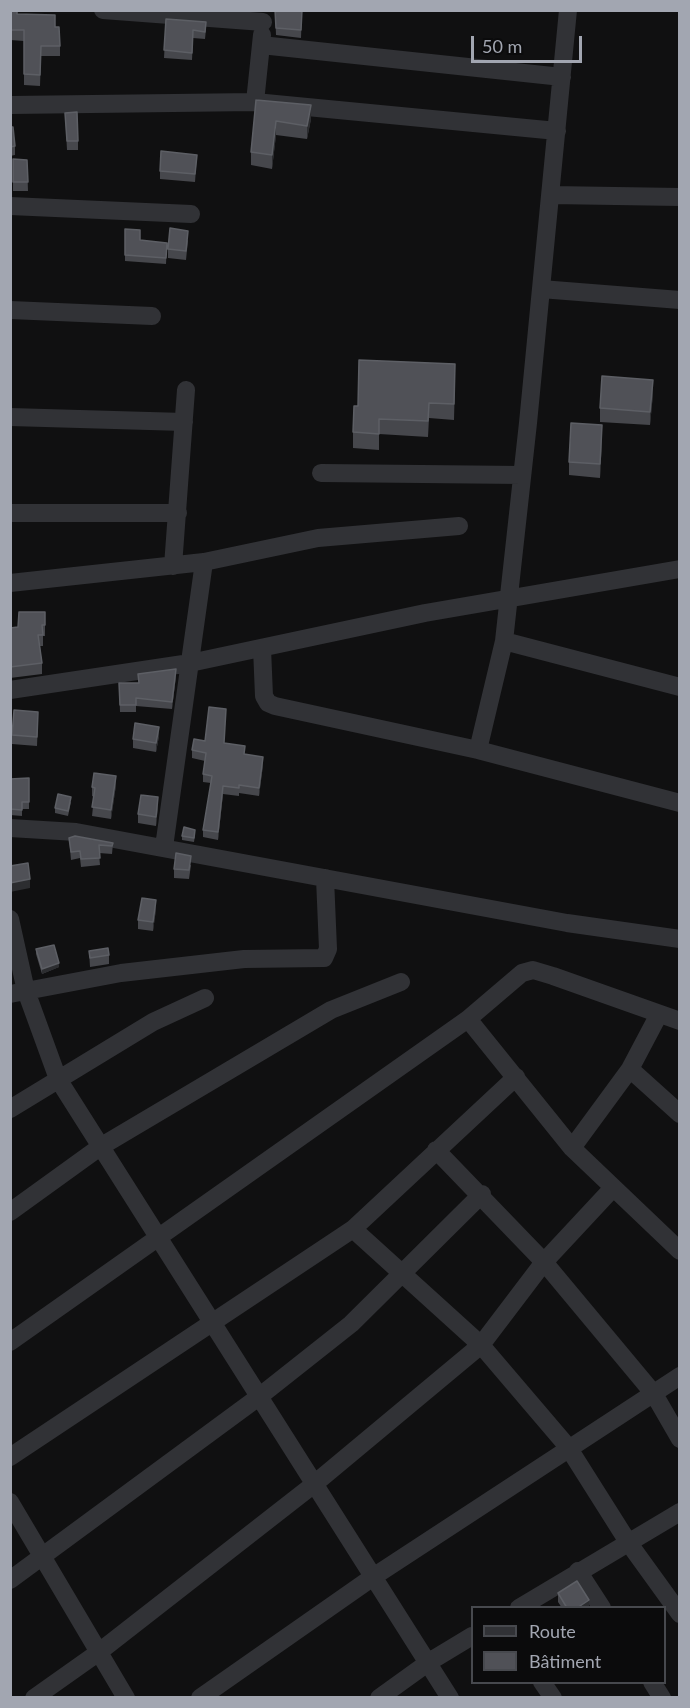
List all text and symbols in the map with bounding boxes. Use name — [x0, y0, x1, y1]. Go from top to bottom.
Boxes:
scale bar — [474, 24, 585, 62]
text: 50 m — [482, 35, 522, 57]
legend — [471, 1606, 666, 1684]
text: Route — [529, 1620, 576, 1642]
text: Bâtiment — [529, 1650, 601, 1672]

